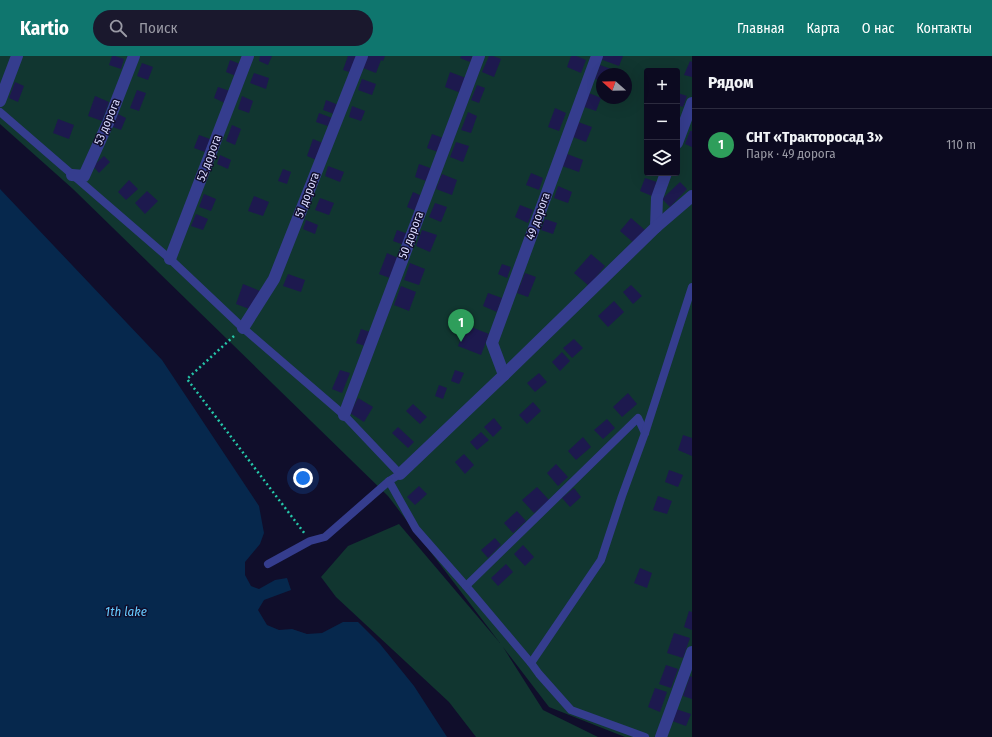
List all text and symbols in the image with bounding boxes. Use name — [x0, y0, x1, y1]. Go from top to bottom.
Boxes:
search box — [93, 10, 373, 46]
text: Kartio — [20, 17, 69, 40]
icon: search — [107, 17, 129, 39]
text: Поиск — [139, 19, 177, 37]
text: Главная — [737, 20, 784, 37]
text: Карта — [806, 20, 840, 37]
text: О нас — [862, 20, 894, 37]
text: Контакты — [916, 20, 972, 37]
north arrow — [596, 68, 632, 104]
map controls — [644, 68, 680, 176]
button: + — [644, 68, 680, 104]
text: Рядом — [708, 72, 753, 93]
street label: 53 дорога — [91, 97, 123, 147]
button: − — [644, 104, 680, 140]
text: СНТ «Тракторосад 3» — [746, 128, 883, 146]
street label: 52 дорога — [194, 133, 224, 183]
text: 1 — [718, 137, 724, 152]
text: 110 m — [946, 137, 976, 152]
button: layers — [644, 140, 680, 176]
text: Парк · 49 дорога — [746, 146, 836, 161]
street label: 51 дорога — [292, 170, 322, 220]
street label: 49 дорога — [523, 190, 553, 242]
street label: 50 дорога — [396, 209, 426, 261]
pin: 1 — [448, 309, 474, 342]
your location — [293, 468, 313, 488]
water label: 1th lake — [105, 604, 147, 619]

